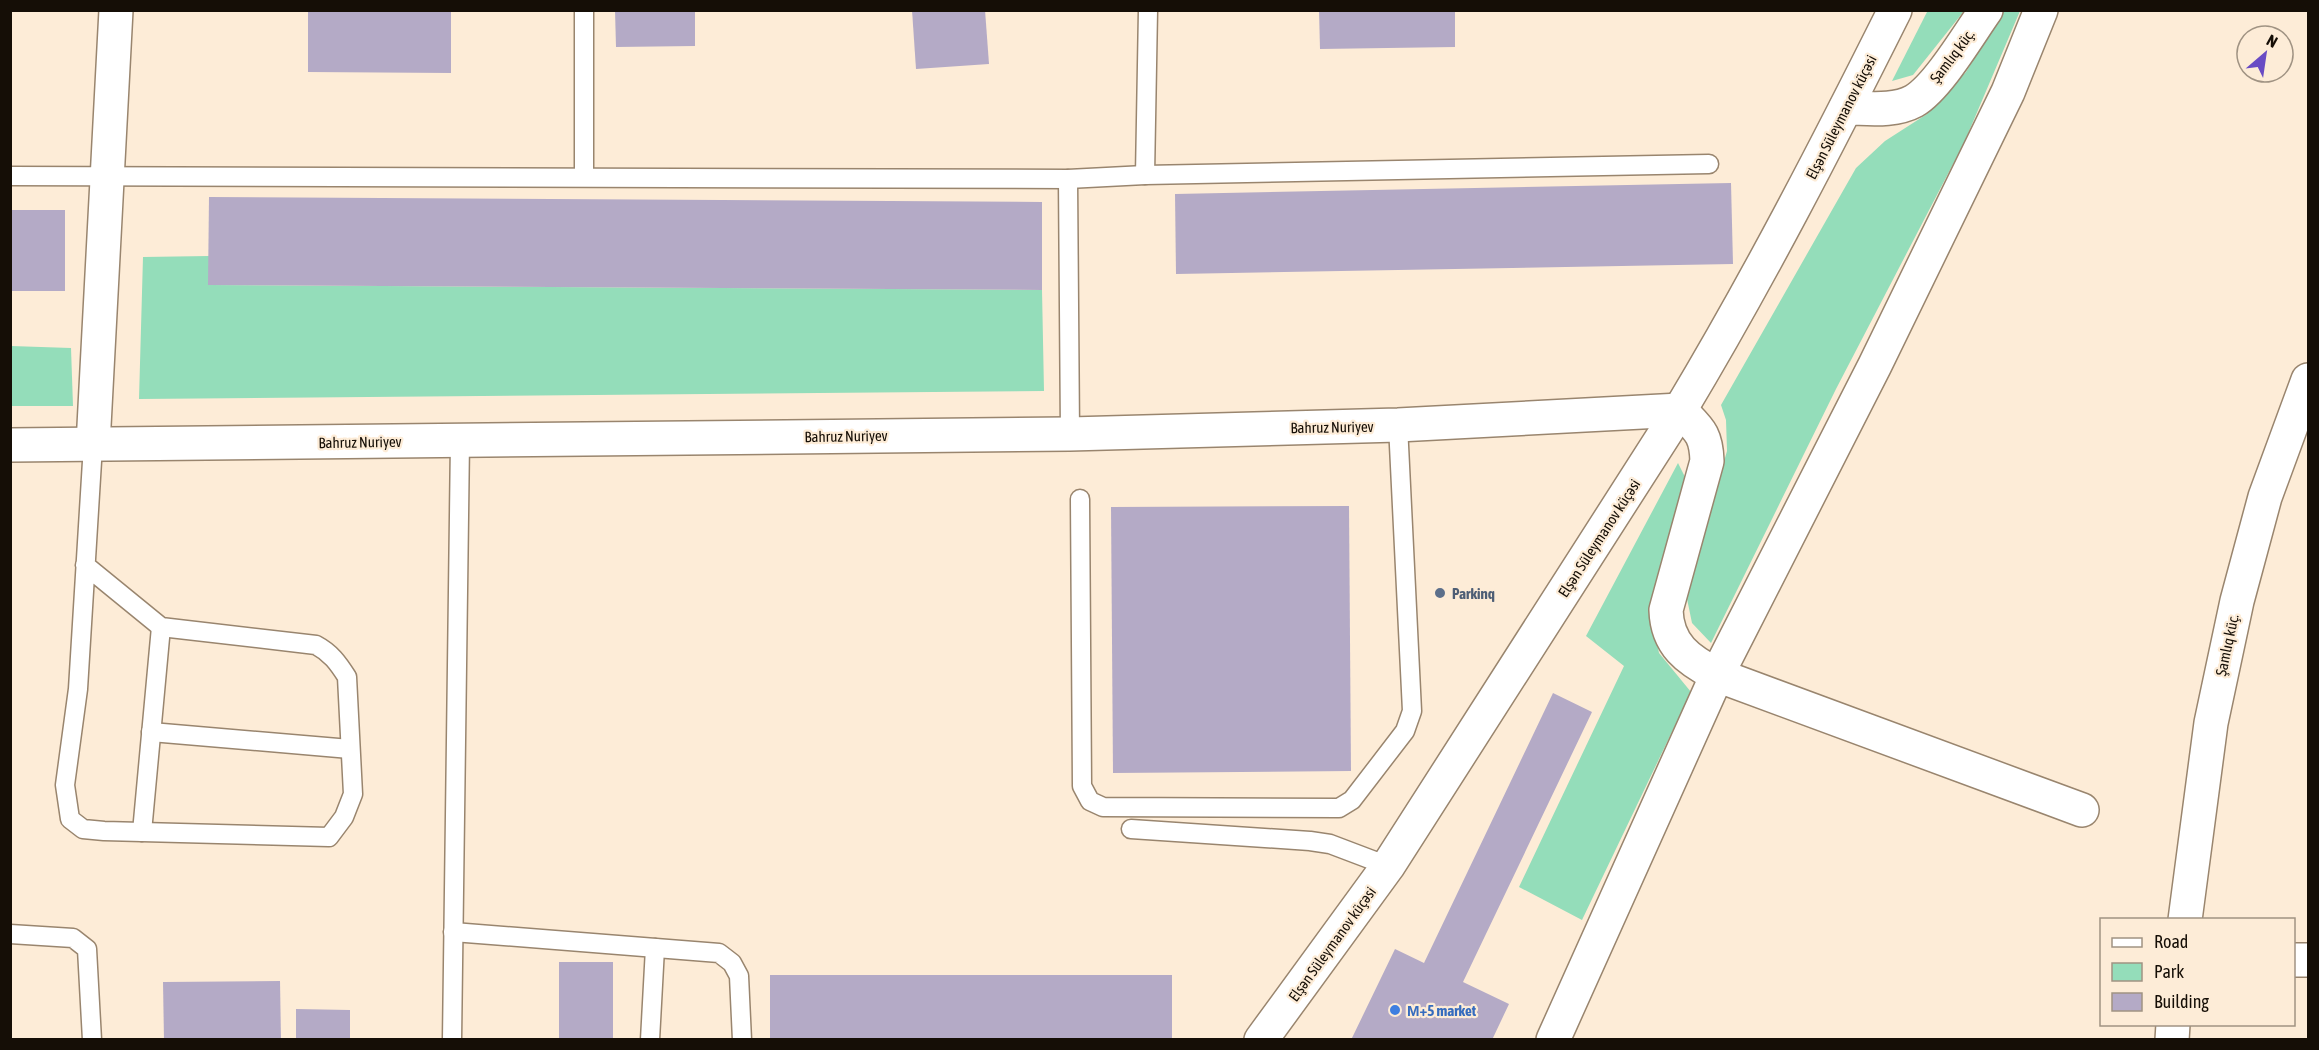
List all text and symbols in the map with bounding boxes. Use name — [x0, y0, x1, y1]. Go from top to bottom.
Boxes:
north arrow — [2235, 24, 2295, 84]
street label: Şamlıq küç. — [1926, 26, 1978, 86]
text: N — [2264, 31, 2281, 51]
street label: Elşən Süleymanov küçəsi — [1802, 52, 1880, 182]
street label: Bahruz Nuriyev — [1290, 418, 1374, 436]
street label: Bahruz Nuriyev — [804, 427, 888, 445]
street label: Bahruz Nuriyev — [318, 433, 402, 451]
street label: Elşən Süleymanov küçəsi — [1555, 476, 1643, 600]
place label: Parkinq — [1452, 585, 1495, 602]
marker: Parkinq — [1433, 586, 1447, 600]
street label: Şamlıq küç. — [2212, 612, 2242, 677]
street label: Elşən Süleymanov küçəsi — [1285, 884, 1379, 1004]
legend — [2100, 918, 2295, 1026]
text: Road — [2154, 931, 2188, 952]
text: Park — [2154, 961, 2184, 982]
text: Building — [2154, 991, 2209, 1012]
place label: М+5 market — [1407, 1002, 1477, 1019]
marker: М+5 market — [1388, 1003, 1402, 1017]

